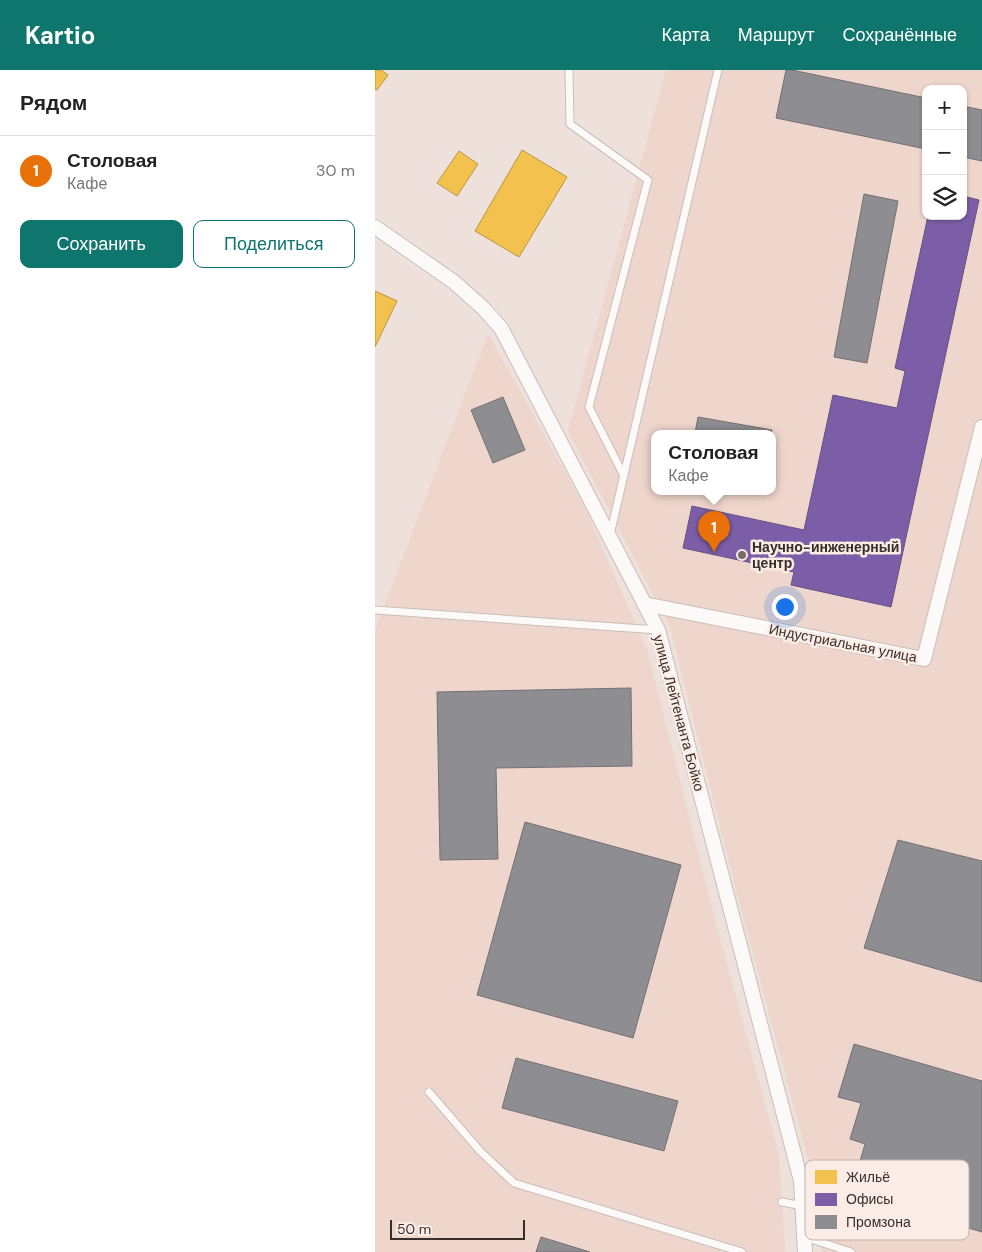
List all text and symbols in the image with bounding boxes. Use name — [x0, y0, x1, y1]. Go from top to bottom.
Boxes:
text: Kartio — [25, 20, 95, 51]
text: Карта — [662, 23, 710, 47]
text: Маршрут — [738, 23, 814, 47]
text: Сохранённые — [842, 23, 957, 47]
map controls — [922, 85, 967, 220]
button: + — [922, 85, 967, 130]
text: Рядом — [20, 89, 87, 117]
button: − — [922, 130, 967, 175]
text: Столовая — [67, 148, 157, 173]
text: 1 — [33, 160, 39, 181]
text: 30 m — [316, 160, 355, 181]
text: Кафе — [67, 173, 107, 194]
button: layers — [922, 175, 967, 220]
button: Сохранить — [20, 220, 183, 268]
button: Поделиться — [193, 220, 355, 268]
popup — [651, 430, 776, 495]
text: Столовая — [668, 440, 759, 465]
text: Кафе — [668, 465, 709, 486]
pin: 1 — [698, 511, 730, 552]
place label: Научно-инженерный центр — [752, 538, 899, 572]
marker: Научно-инженерный центр — [736, 549, 748, 561]
your location — [772, 594, 798, 620]
street label: Индустриальная улица — [767, 620, 919, 666]
street label: улица Лейтенанта Бойко — [649, 633, 709, 793]
legend — [805, 1160, 969, 1240]
text: Жильё — [846, 1168, 890, 1186]
text: Офисы — [846, 1190, 893, 1208]
text: Промзона — [846, 1213, 911, 1231]
scale bar — [390, 1217, 525, 1240]
text: 50 m — [397, 1220, 431, 1238]

